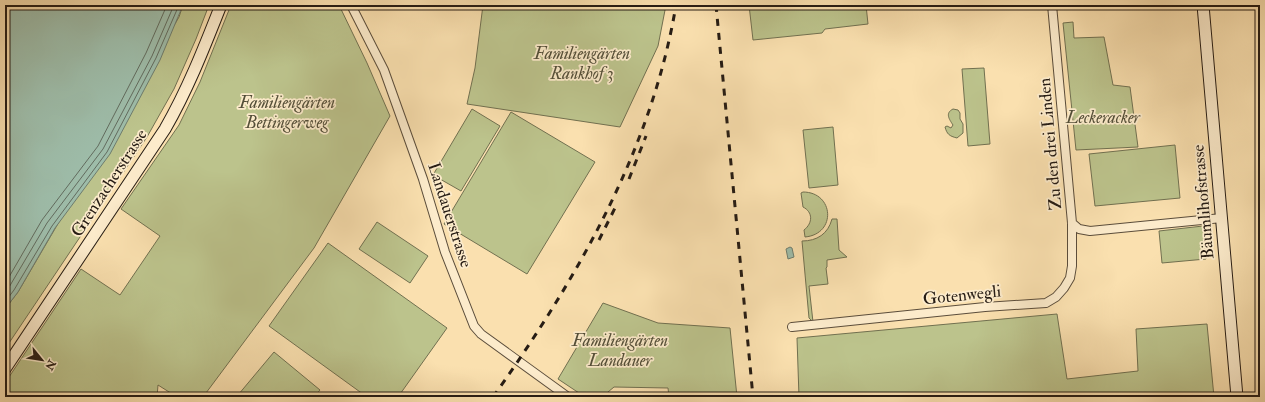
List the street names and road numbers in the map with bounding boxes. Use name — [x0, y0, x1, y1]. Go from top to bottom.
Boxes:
street label: Zu den drei Linden — [1034, 77, 1066, 211]
street label: Grenzacherstrasse — [66, 125, 152, 241]
street label: Bäumlihofstrasse — [1188, 144, 1218, 260]
street label: Landauerstrasse — [423, 160, 477, 270]
street label: Gotenwegli — [922, 280, 1003, 310]

